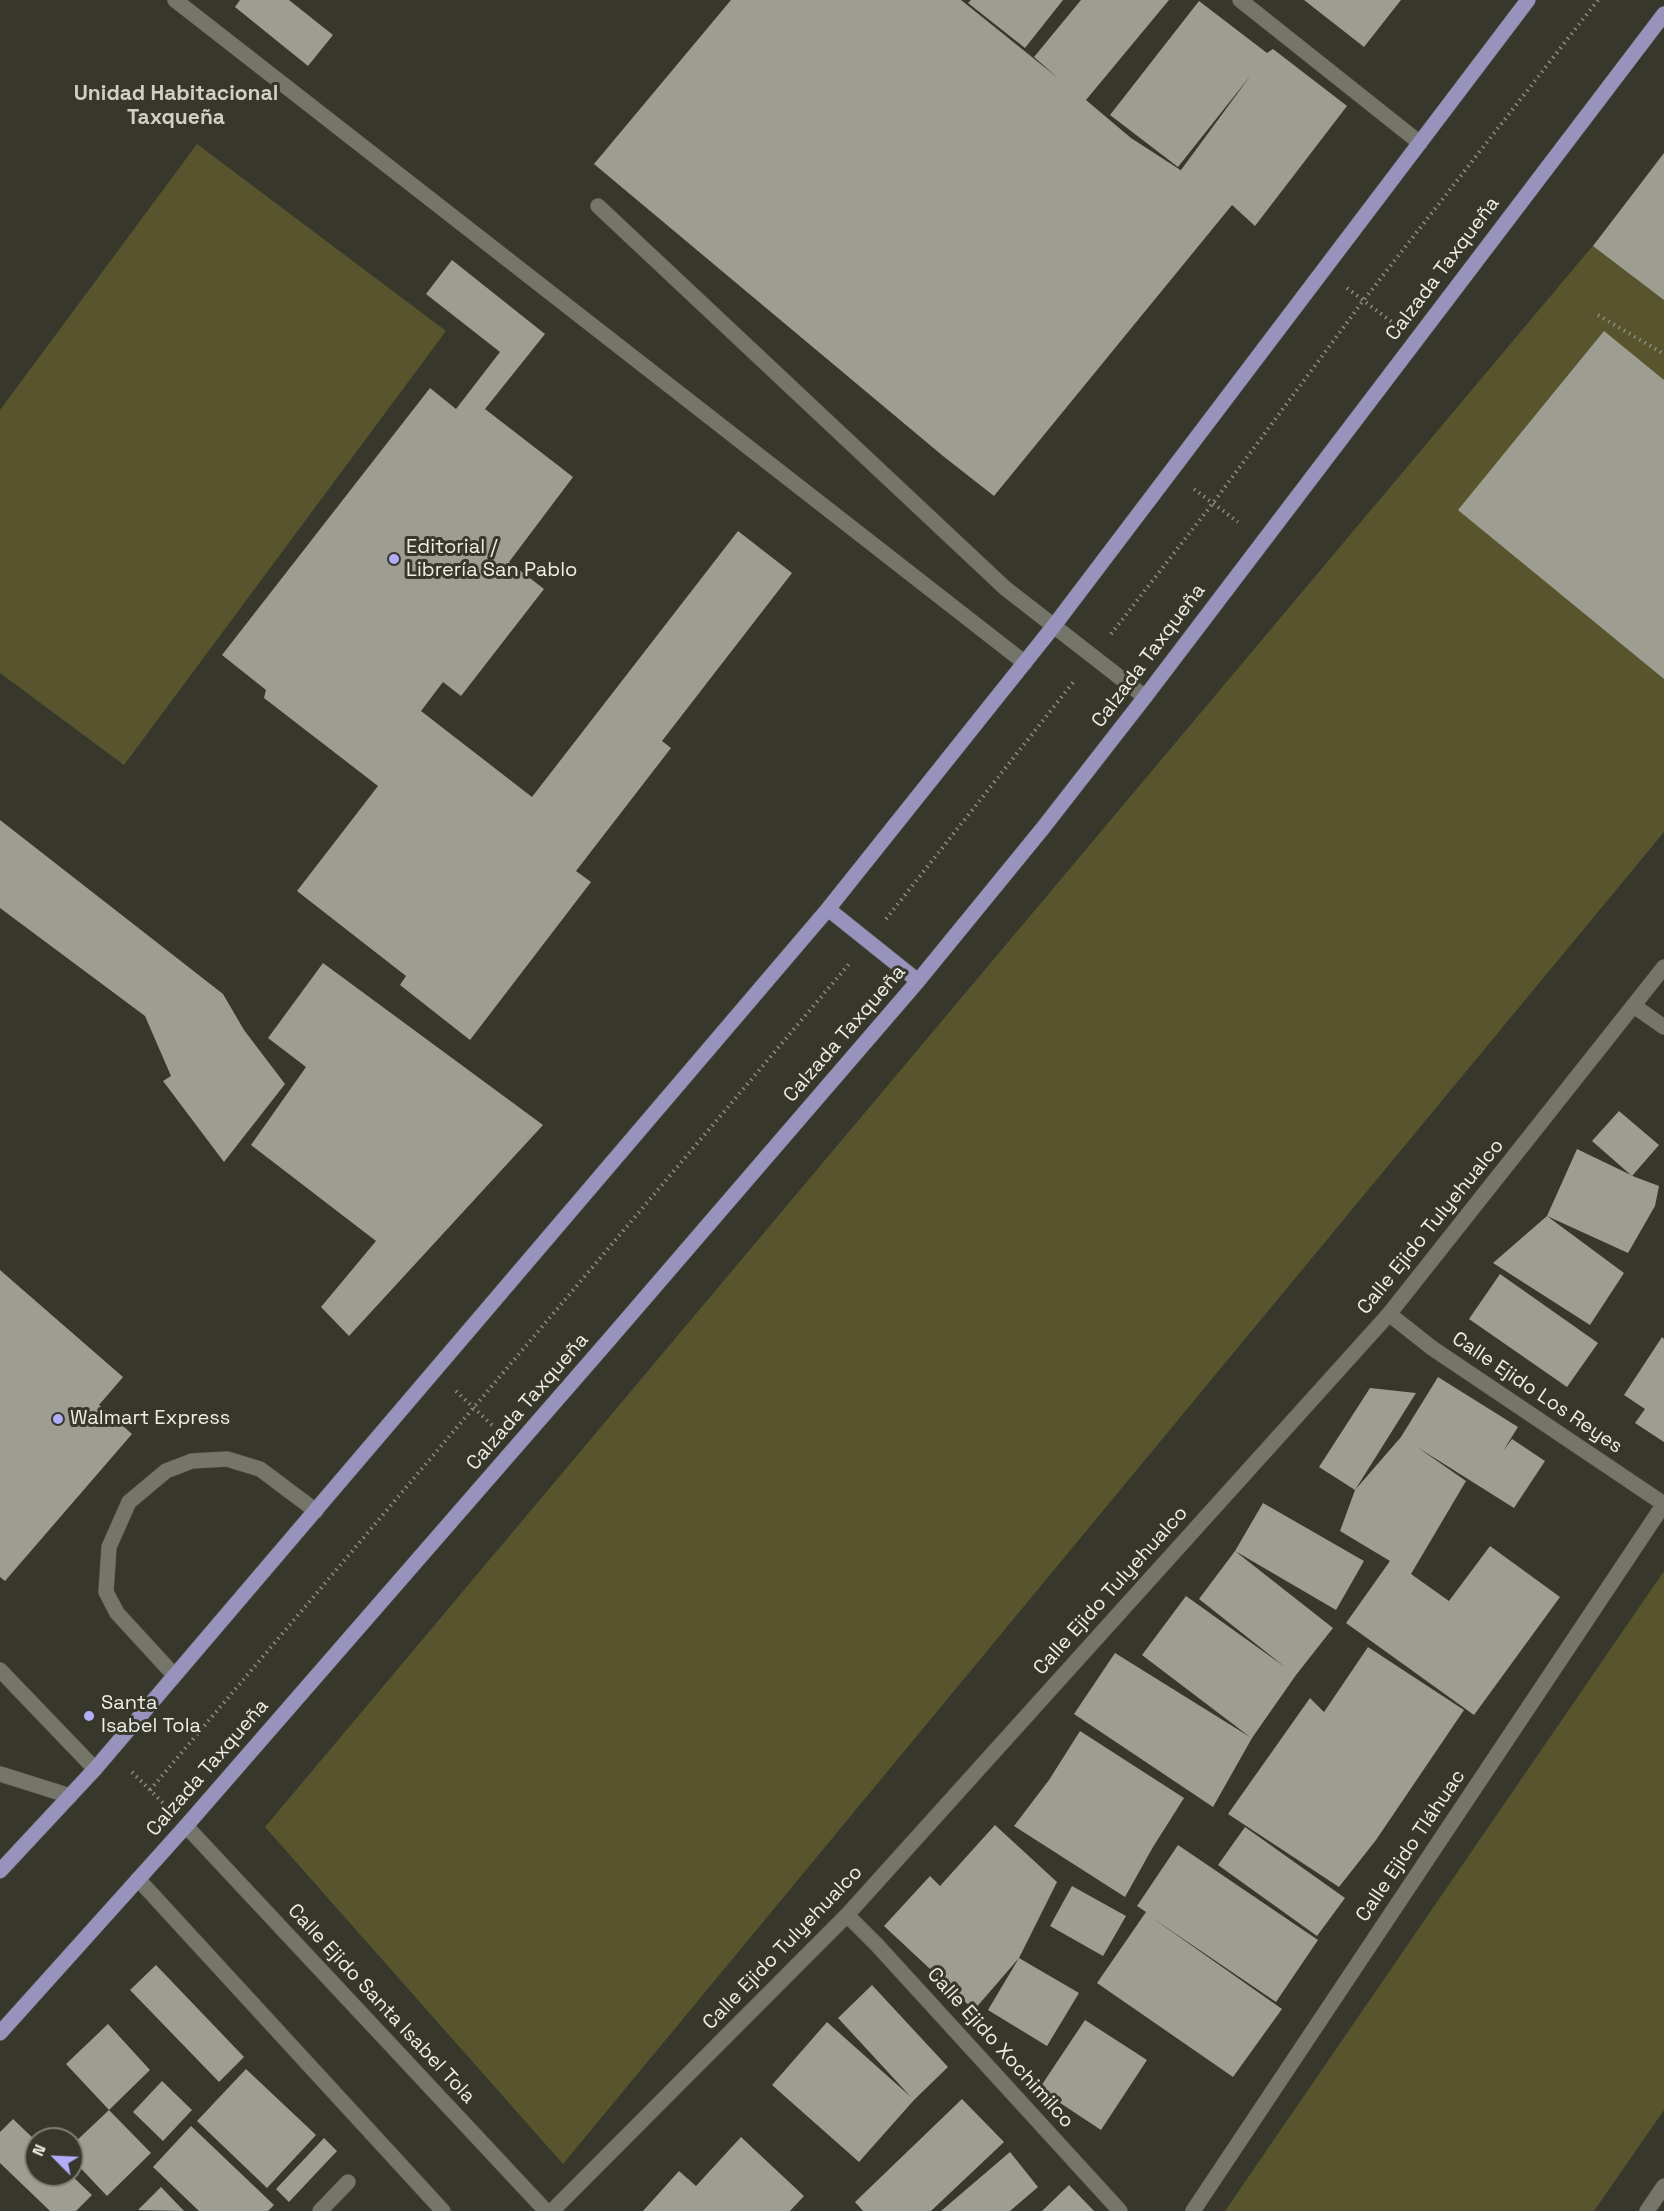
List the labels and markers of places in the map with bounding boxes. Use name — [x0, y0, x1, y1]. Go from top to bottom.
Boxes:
place label: Editorial / Librería San Pablo — [406, 536, 577, 583]
marker: Editorial / Librería San Pablo — [387, 552, 401, 566]
place label: Walmart Express — [70, 1407, 230, 1431]
marker: Walmart Express — [51, 1412, 65, 1426]
place label: Santa Isabel Tola — [101, 1692, 201, 1739]
marker: Santa Isabel Tola — [82, 1709, 96, 1723]

